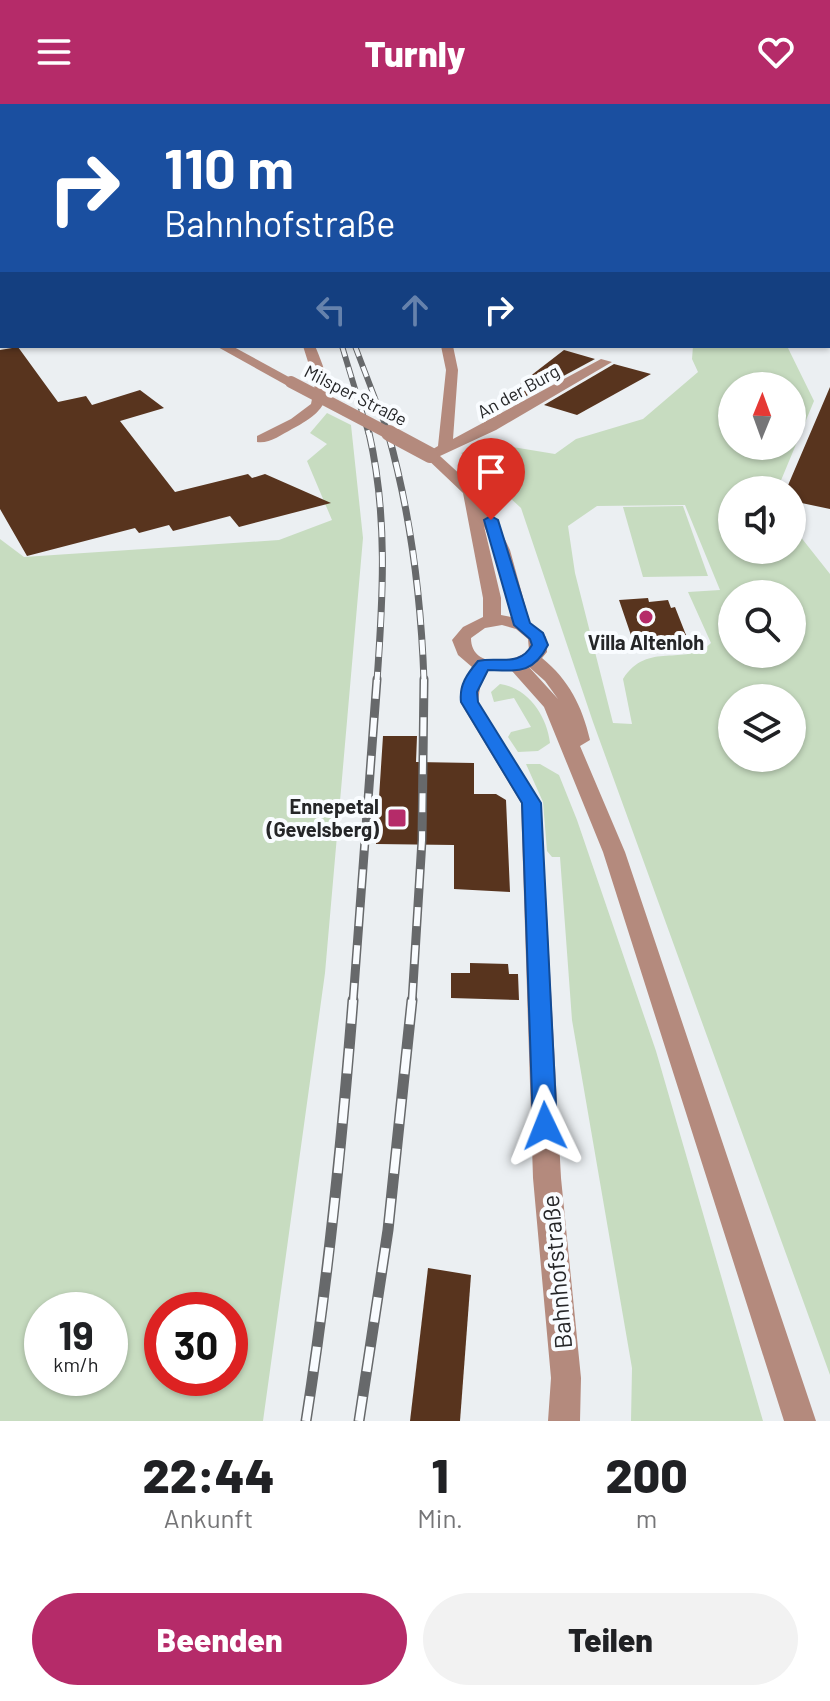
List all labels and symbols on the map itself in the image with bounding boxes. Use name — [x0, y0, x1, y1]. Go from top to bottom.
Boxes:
street label: An der Burg — [473, 359, 563, 423]
street label: Milsper Straße — [301, 360, 411, 430]
north arrow — [718, 372, 806, 460]
pin — [457, 438, 525, 520]
marker: Villa Altenloh — [637, 608, 655, 626]
place label: Villa Altenloh — [588, 630, 704, 654]
place label: Ennepetal (Gevelsberg) — [265, 794, 379, 841]
marker: Ennepetal (Gevelsberg) — [386, 807, 408, 829]
position arrow — [503, 1084, 587, 1168]
street label: Bahnhofstraße — [535, 1194, 577, 1350]
speed limit sign: 30 — [144, 1292, 248, 1396]

